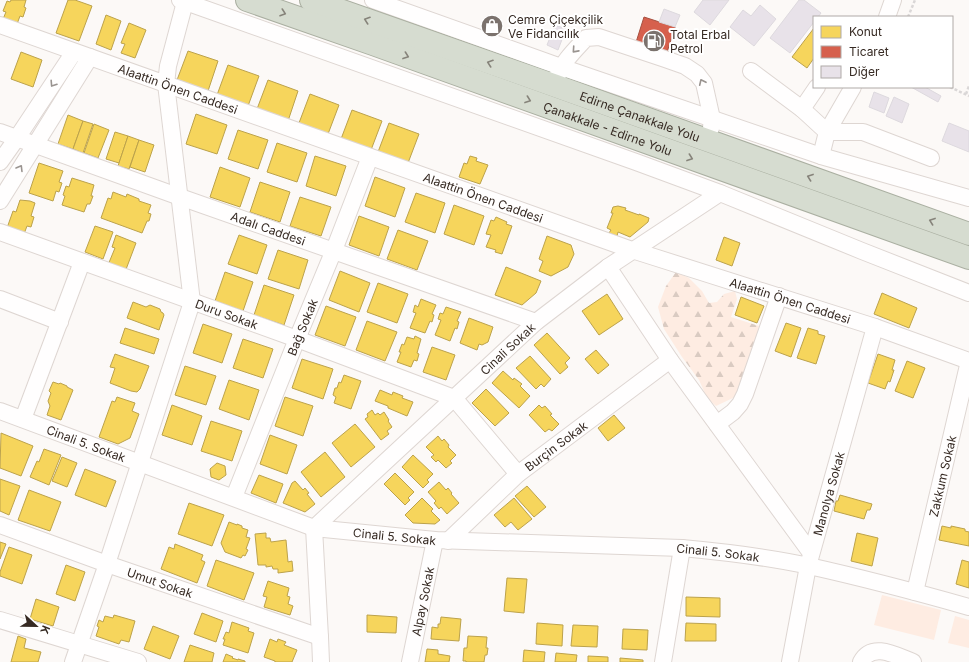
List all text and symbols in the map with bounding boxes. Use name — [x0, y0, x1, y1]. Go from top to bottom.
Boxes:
one-way arrow — [280, 8, 287, 17]
place label: Cemre Çiçekçilik Ve Fidancılık — [508, 12, 603, 41]
shop icon: Cemre Çiçekçilik Ve Fidancılık — [479, 13, 505, 39]
one-way arrow — [364, 16, 371, 25]
legend — [813, 16, 953, 88]
text: Konut — [849, 24, 882, 39]
place label: Total Erbal Petrol — [670, 27, 730, 56]
fuel station icon: Total Erbal Petrol — [641, 28, 667, 54]
text: Ticaret — [849, 44, 889, 59]
one-way arrow — [573, 45, 580, 52]
one-way arrow — [402, 52, 409, 60]
one-way arrow — [486, 59, 493, 68]
street label: Alaattin Önen Caddesi — [116, 60, 240, 117]
text: Diğer — [849, 64, 880, 79]
one-way arrow — [699, 79, 707, 86]
one-way arrow — [50, 80, 57, 87]
street label: Edirne Çanakkale Yolu — [578, 88, 702, 145]
one-way arrow — [525, 96, 532, 104]
street label: Çanakkale - Edirne Yolu — [542, 98, 674, 158]
one-way arrow — [687, 153, 694, 162]
one-way arrow — [16, 165, 23, 172]
street label: Alaattin Önen Caddesi — [421, 169, 545, 225]
one-way arrow — [807, 174, 814, 182]
street label: Adalı Caddesi — [229, 208, 308, 248]
one-way arrow — [929, 218, 936, 226]
street label: Alaattin Önen Caddesi — [728, 274, 853, 326]
street label: Duru Sokak — [193, 296, 261, 332]
street label: Bağ Sokak — [284, 296, 321, 358]
street label: Cinali Sokak — [477, 319, 538, 378]
street label: Burçin Sokak — [521, 417, 590, 474]
street label: Cinali 5. Sokak — [45, 422, 128, 465]
street label: Zakkum Sokak — [925, 433, 959, 518]
street label: Manolya Sokak — [809, 449, 847, 537]
street label: Cinali 5. Sokak — [352, 524, 437, 548]
street label: Cinali 5. Sokak — [676, 540, 761, 564]
street label: Umut Sokak — [125, 564, 195, 601]
street label: Alpay Sokak — [408, 565, 437, 637]
north arrow — [16, 606, 56, 646]
text: K — [37, 623, 53, 636]

